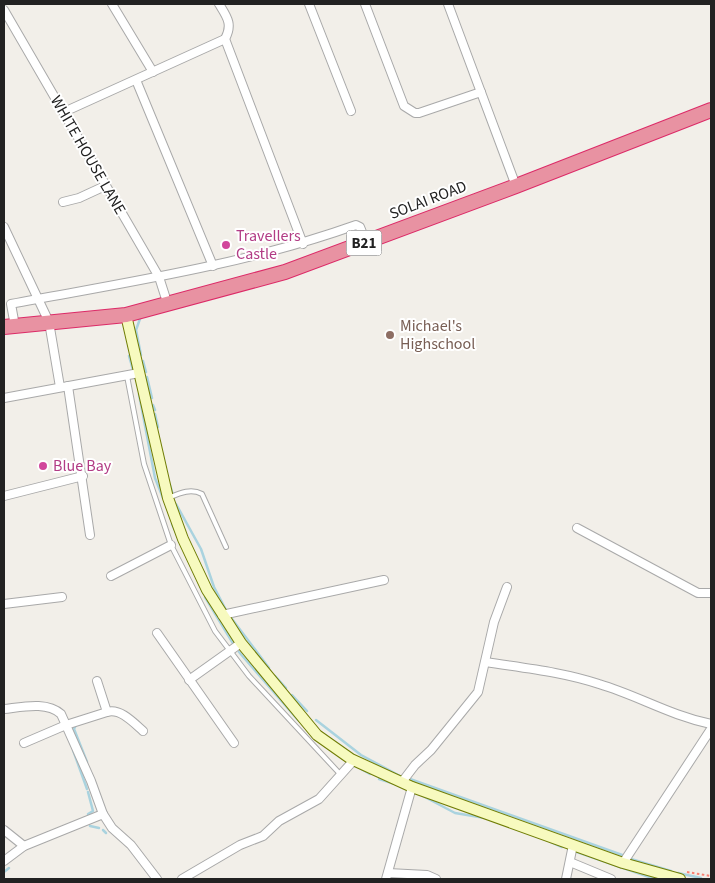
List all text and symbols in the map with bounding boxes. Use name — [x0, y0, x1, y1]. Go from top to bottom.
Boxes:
street label: WHITE HOUSE LANE — [45, 91, 131, 219]
street label: SOLAI ROAD — [386, 175, 470, 225]
place label: Travellers Castle — [236, 225, 301, 265]
road number: B21 — [346, 230, 382, 256]
marker: Travellers Castle — [220, 239, 232, 251]
place label: Michael's Highschool — [400, 315, 475, 355]
marker: Michael's Highschool — [384, 329, 396, 341]
place label: Blue Bay — [53, 455, 112, 477]
marker: Blue Bay — [37, 460, 49, 472]

